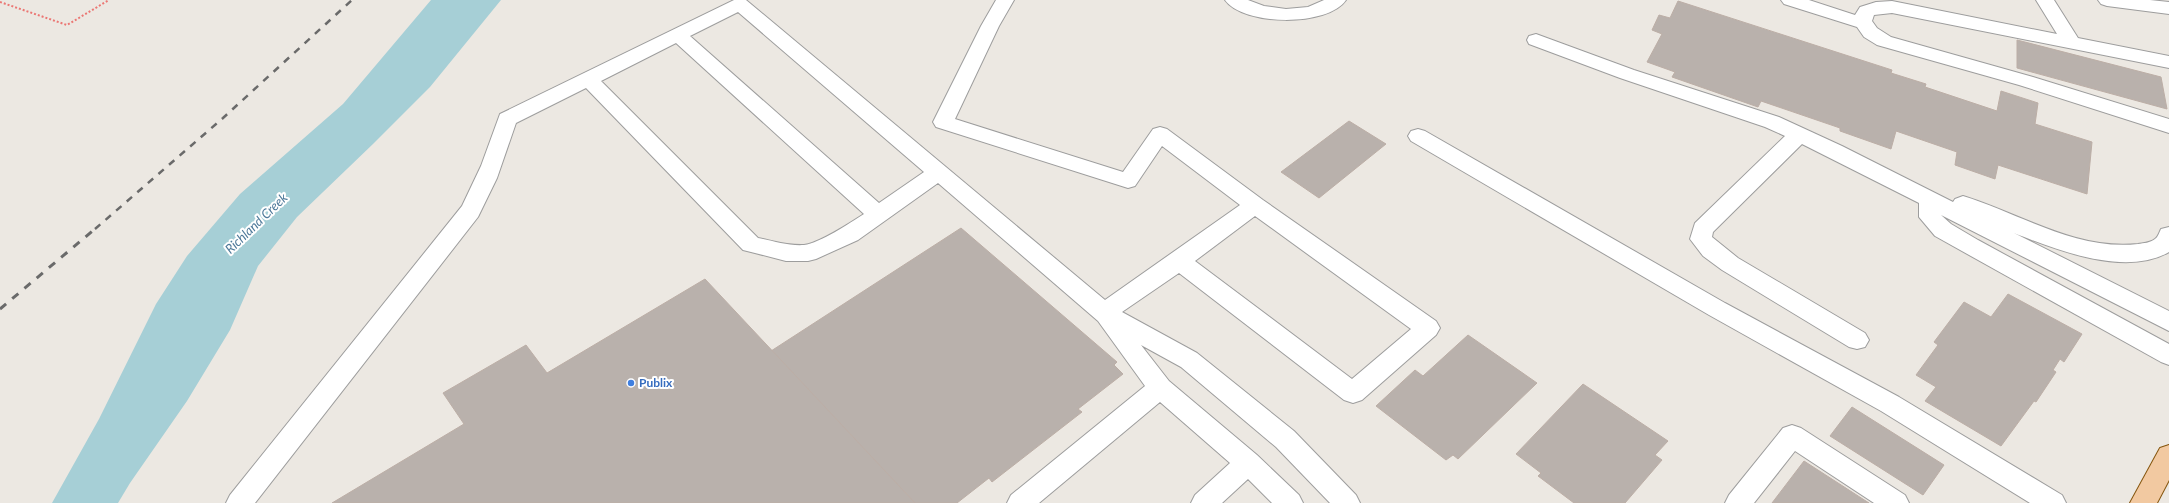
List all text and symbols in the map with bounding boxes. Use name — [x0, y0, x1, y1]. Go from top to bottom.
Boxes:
water label: Richland Creek — [221, 189, 291, 257]
place label: Publix — [639, 375, 673, 390]
marker: Publix — [626, 378, 636, 388]

